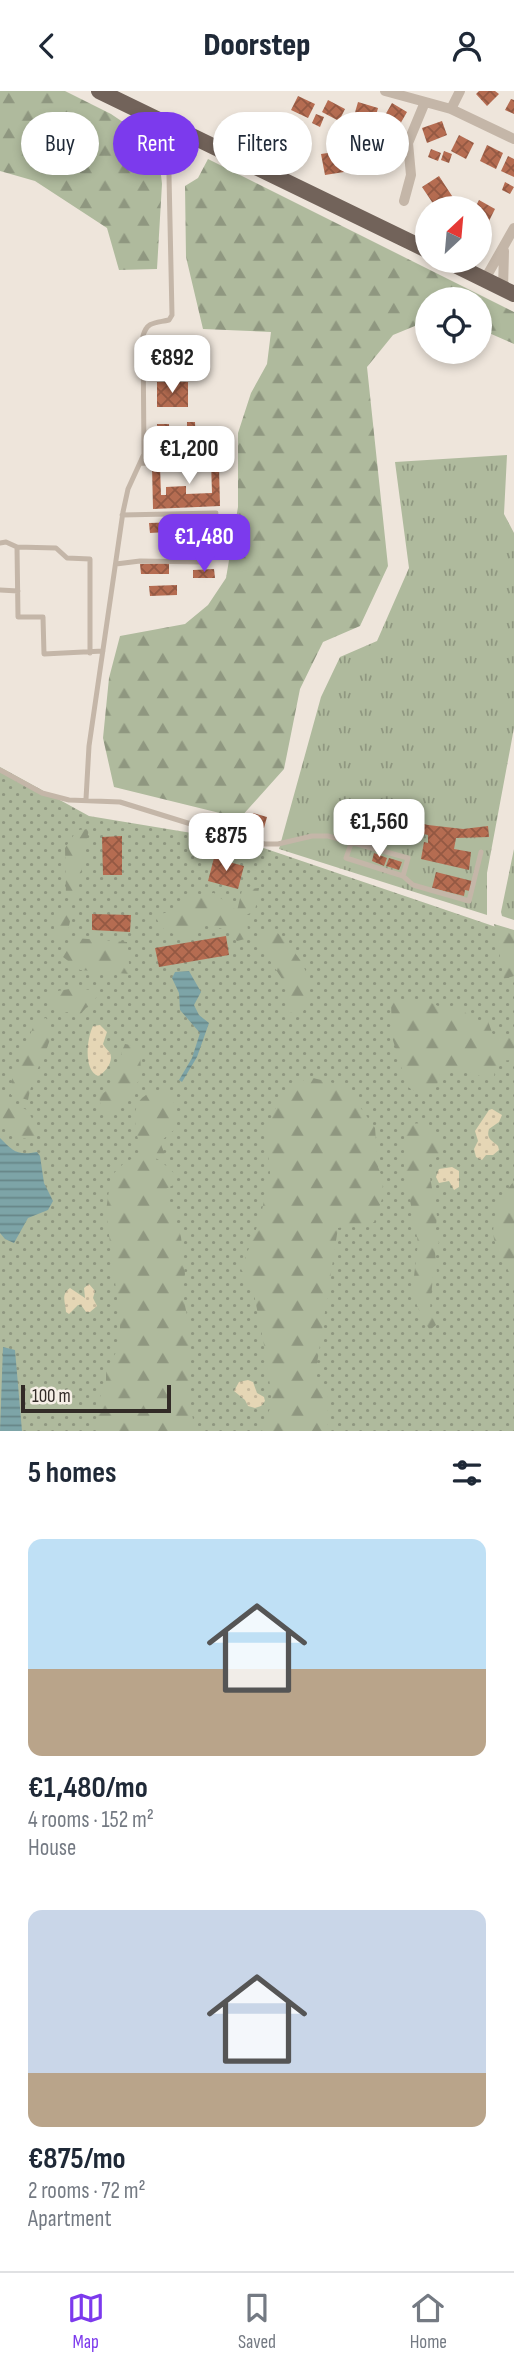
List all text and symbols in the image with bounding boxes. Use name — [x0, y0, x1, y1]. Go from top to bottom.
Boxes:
text: Doorstep — [203, 26, 311, 65]
icon: back — [28, 27, 66, 65]
icon: person — [448, 27, 486, 65]
chip: Buy — [21, 112, 99, 175]
chip: Rent — [113, 112, 199, 175]
chip: Filters — [213, 112, 312, 175]
chip: New — [326, 112, 409, 175]
north arrow — [415, 196, 492, 273]
map controls — [415, 196, 492, 364]
button: locate — [415, 287, 492, 364]
pin: €892 — [131, 335, 213, 395]
text: €892 — [150, 344, 194, 372]
pin: €1,200 — [132, 427, 246, 486]
text: €1,200 — [160, 435, 218, 463]
pin: €1,480 — [147, 515, 261, 574]
text: €1,480 — [174, 523, 234, 551]
pin: €1,560 — [322, 799, 436, 859]
text: €1,560 — [350, 808, 408, 836]
pin: €875 — [185, 813, 267, 873]
text: €875 — [205, 822, 247, 850]
scale bar — [21, 1382, 172, 1414]
text: 100 m — [32, 1385, 71, 1408]
icon: filters — [448, 1454, 486, 1492]
text: 5 homes — [28, 1455, 117, 1491]
icon: home — [194, 1585, 320, 1711]
text: €1,480/mo — [28, 1770, 148, 1806]
text: 4 rooms · 152 m² — [28, 1806, 154, 1834]
text: House — [28, 1834, 76, 1862]
icon: home — [194, 1956, 320, 2082]
text: €875/mo — [28, 2141, 126, 2177]
text: 2 rooms · 72 m² — [28, 2177, 146, 2205]
text: Apartment — [28, 2205, 112, 2233]
tab: Map — [67, 2289, 105, 2354]
tab: Saved — [238, 2289, 276, 2354]
tab: Home — [409, 2289, 447, 2354]

